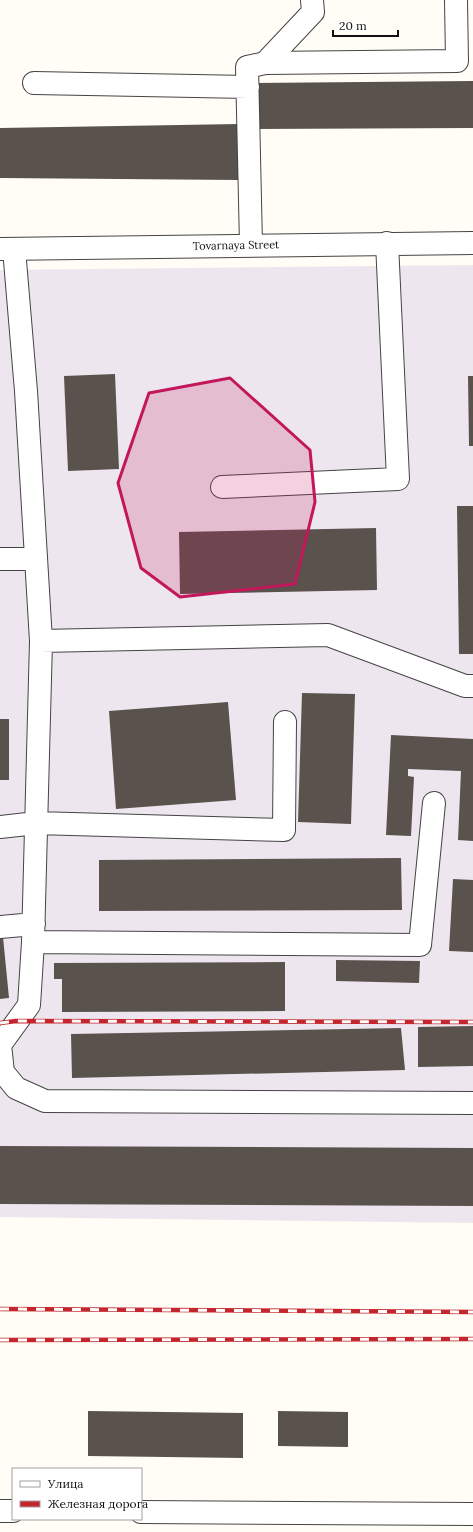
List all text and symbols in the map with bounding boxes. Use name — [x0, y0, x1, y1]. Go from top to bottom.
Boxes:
scale bar — [333, 12, 398, 38]
text: 20 m — [339, 18, 367, 33]
street label: Tovarnaya Street — [193, 237, 280, 253]
legend — [12, 1468, 142, 1520]
text: Улица — [47, 1476, 84, 1491]
text: Железная дорога — [48, 1496, 148, 1511]

